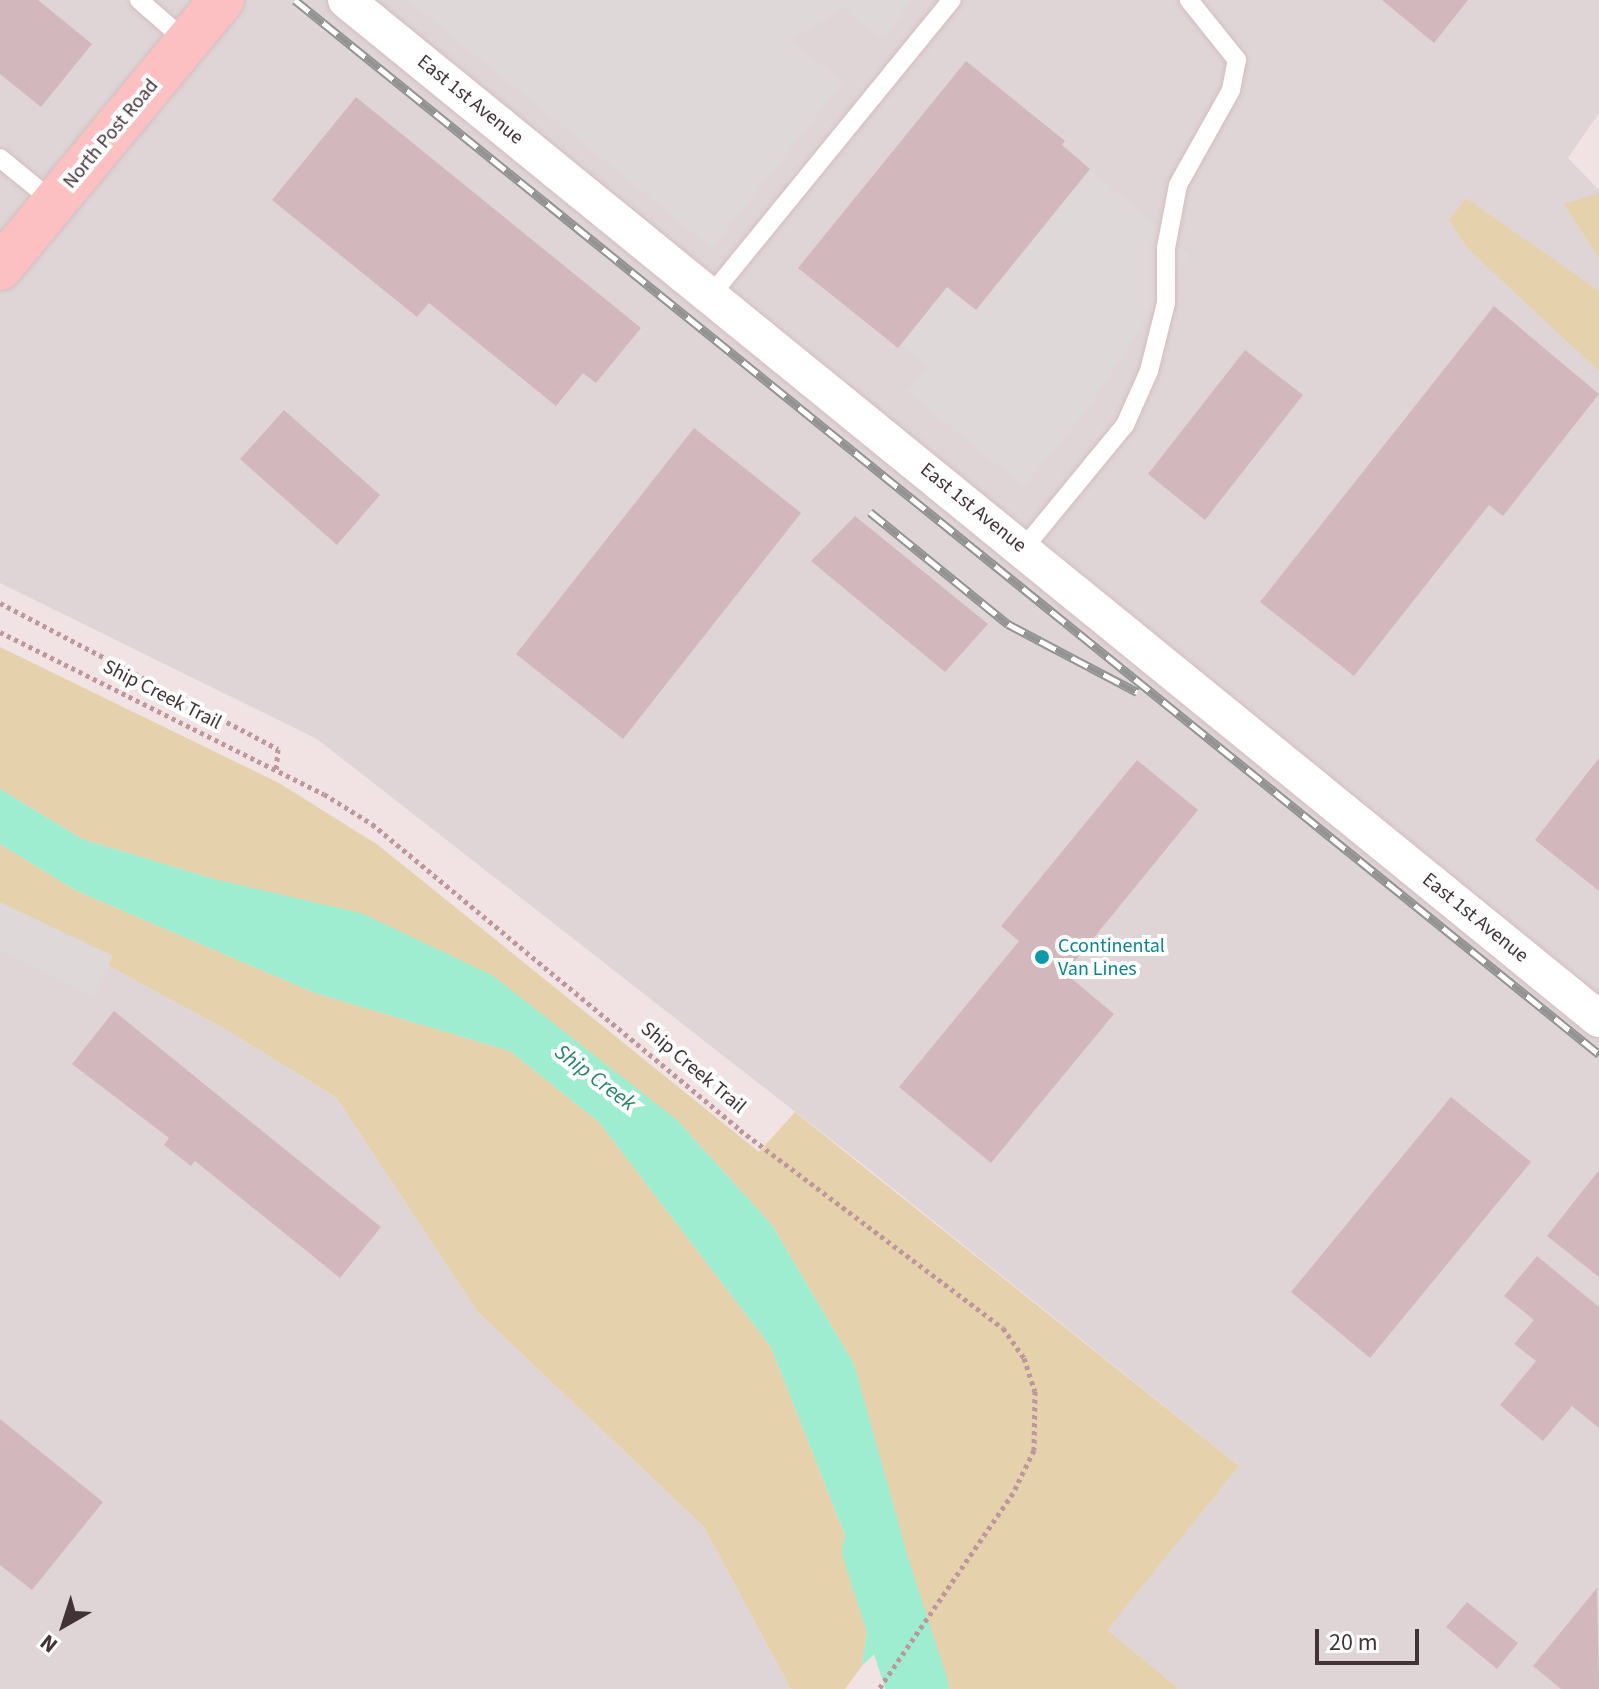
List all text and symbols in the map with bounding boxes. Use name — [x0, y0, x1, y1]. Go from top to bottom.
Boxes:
street label: East 1st Avenue — [412, 50, 528, 150]
street label: North Post Road — [58, 74, 164, 194]
street label: East 1st Avenue — [915, 458, 1031, 558]
street label: Ship Creek Trail — [99, 655, 225, 735]
street label: East 1st Avenue — [1417, 868, 1533, 968]
place label: Ccontinental Van Lines — [1058, 934, 1165, 981]
marker: Ccontinental Van Lines — [1033, 948, 1051, 966]
street label: Ship Creek Trail — [636, 1017, 750, 1119]
water label: Ship Creek — [549, 1039, 641, 1117]
north arrow — [24, 1585, 104, 1665]
scale bar — [1319, 1613, 1423, 1663]
text: 20 m — [1329, 1625, 1378, 1660]
text: N — [33, 1627, 65, 1661]

